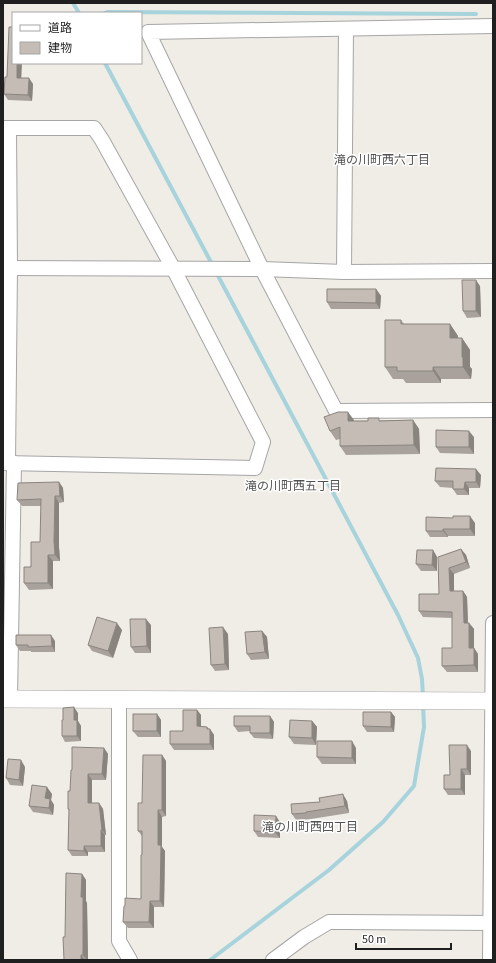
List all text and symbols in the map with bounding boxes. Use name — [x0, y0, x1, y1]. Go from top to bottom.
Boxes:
legend — [12, 12, 142, 64]
text: 道路 — [48, 20, 72, 37]
text: 建物 — [48, 40, 72, 57]
district label: 滝の川町西六丁目 — [334, 152, 430, 169]
district label: 滝の川町西五丁目 — [245, 478, 341, 495]
district label: 滝の川町西四丁目 — [262, 819, 358, 836]
scale bar — [356, 925, 451, 951]
text: 50 m — [362, 931, 386, 948]

